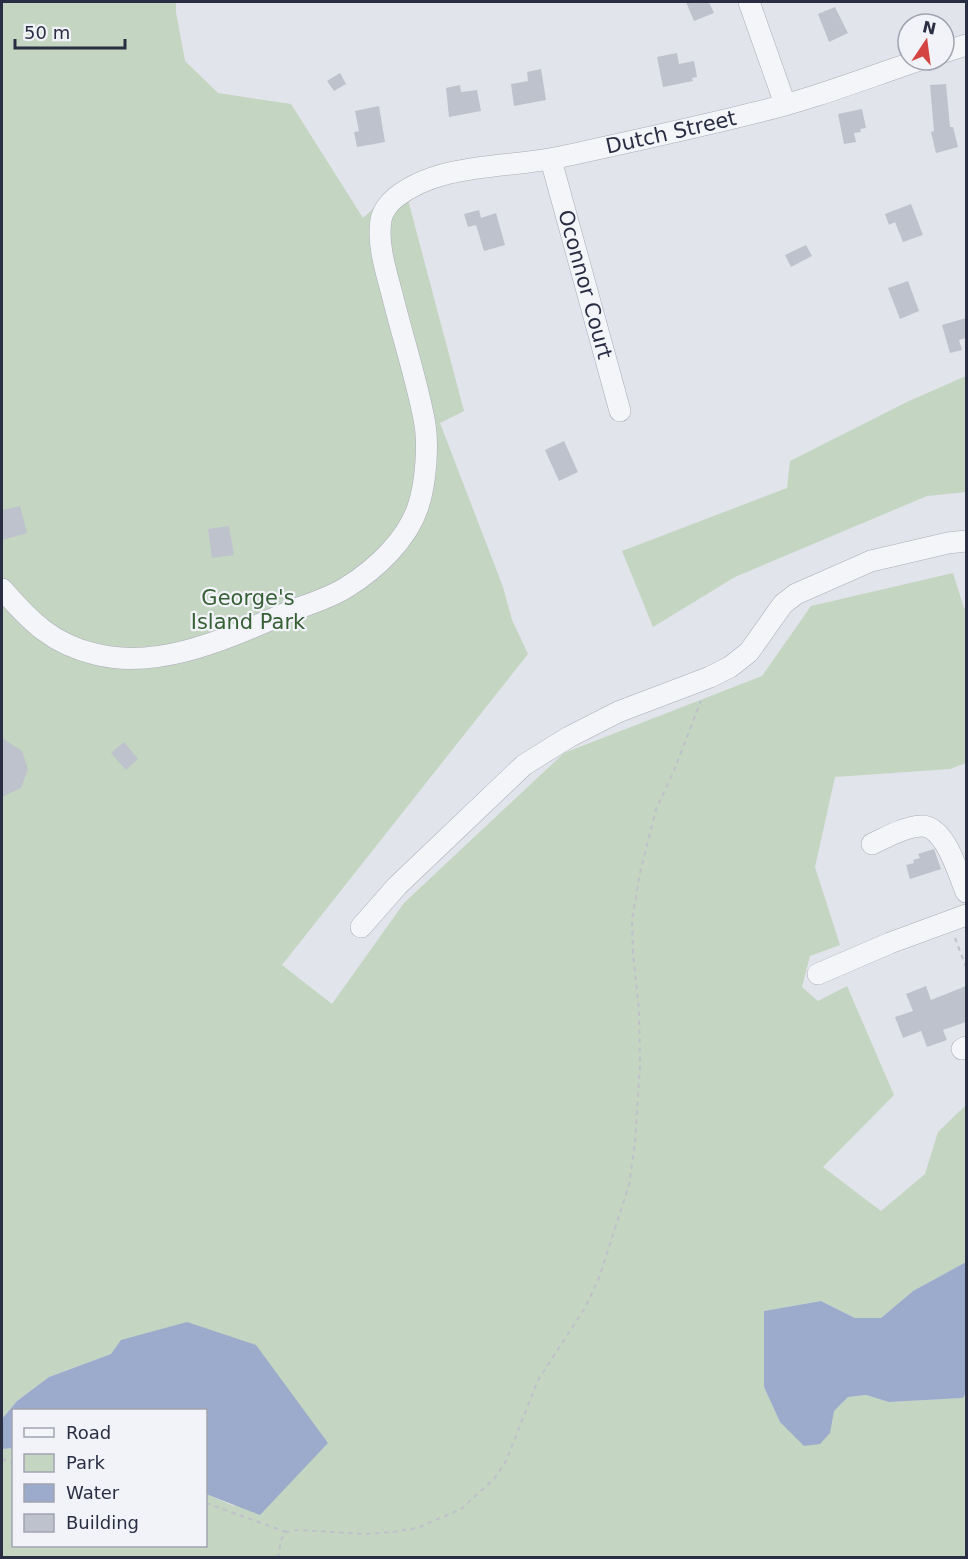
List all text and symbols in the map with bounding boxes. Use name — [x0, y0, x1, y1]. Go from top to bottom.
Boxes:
scale bar — [15, 12, 124, 50]
north arrow — [896, 12, 956, 72]
text: N — [921, 17, 938, 39]
text: 50 m — [24, 22, 70, 43]
street label: Dutch Street — [603, 106, 739, 159]
street label: Oconnor Court — [553, 207, 617, 362]
park label: George's Island Park — [191, 586, 306, 634]
legend — [12, 1409, 207, 1547]
text: Road — [66, 1422, 111, 1443]
text: Park — [66, 1452, 105, 1473]
text: Water — [66, 1482, 120, 1503]
text: Building — [66, 1512, 139, 1533]

